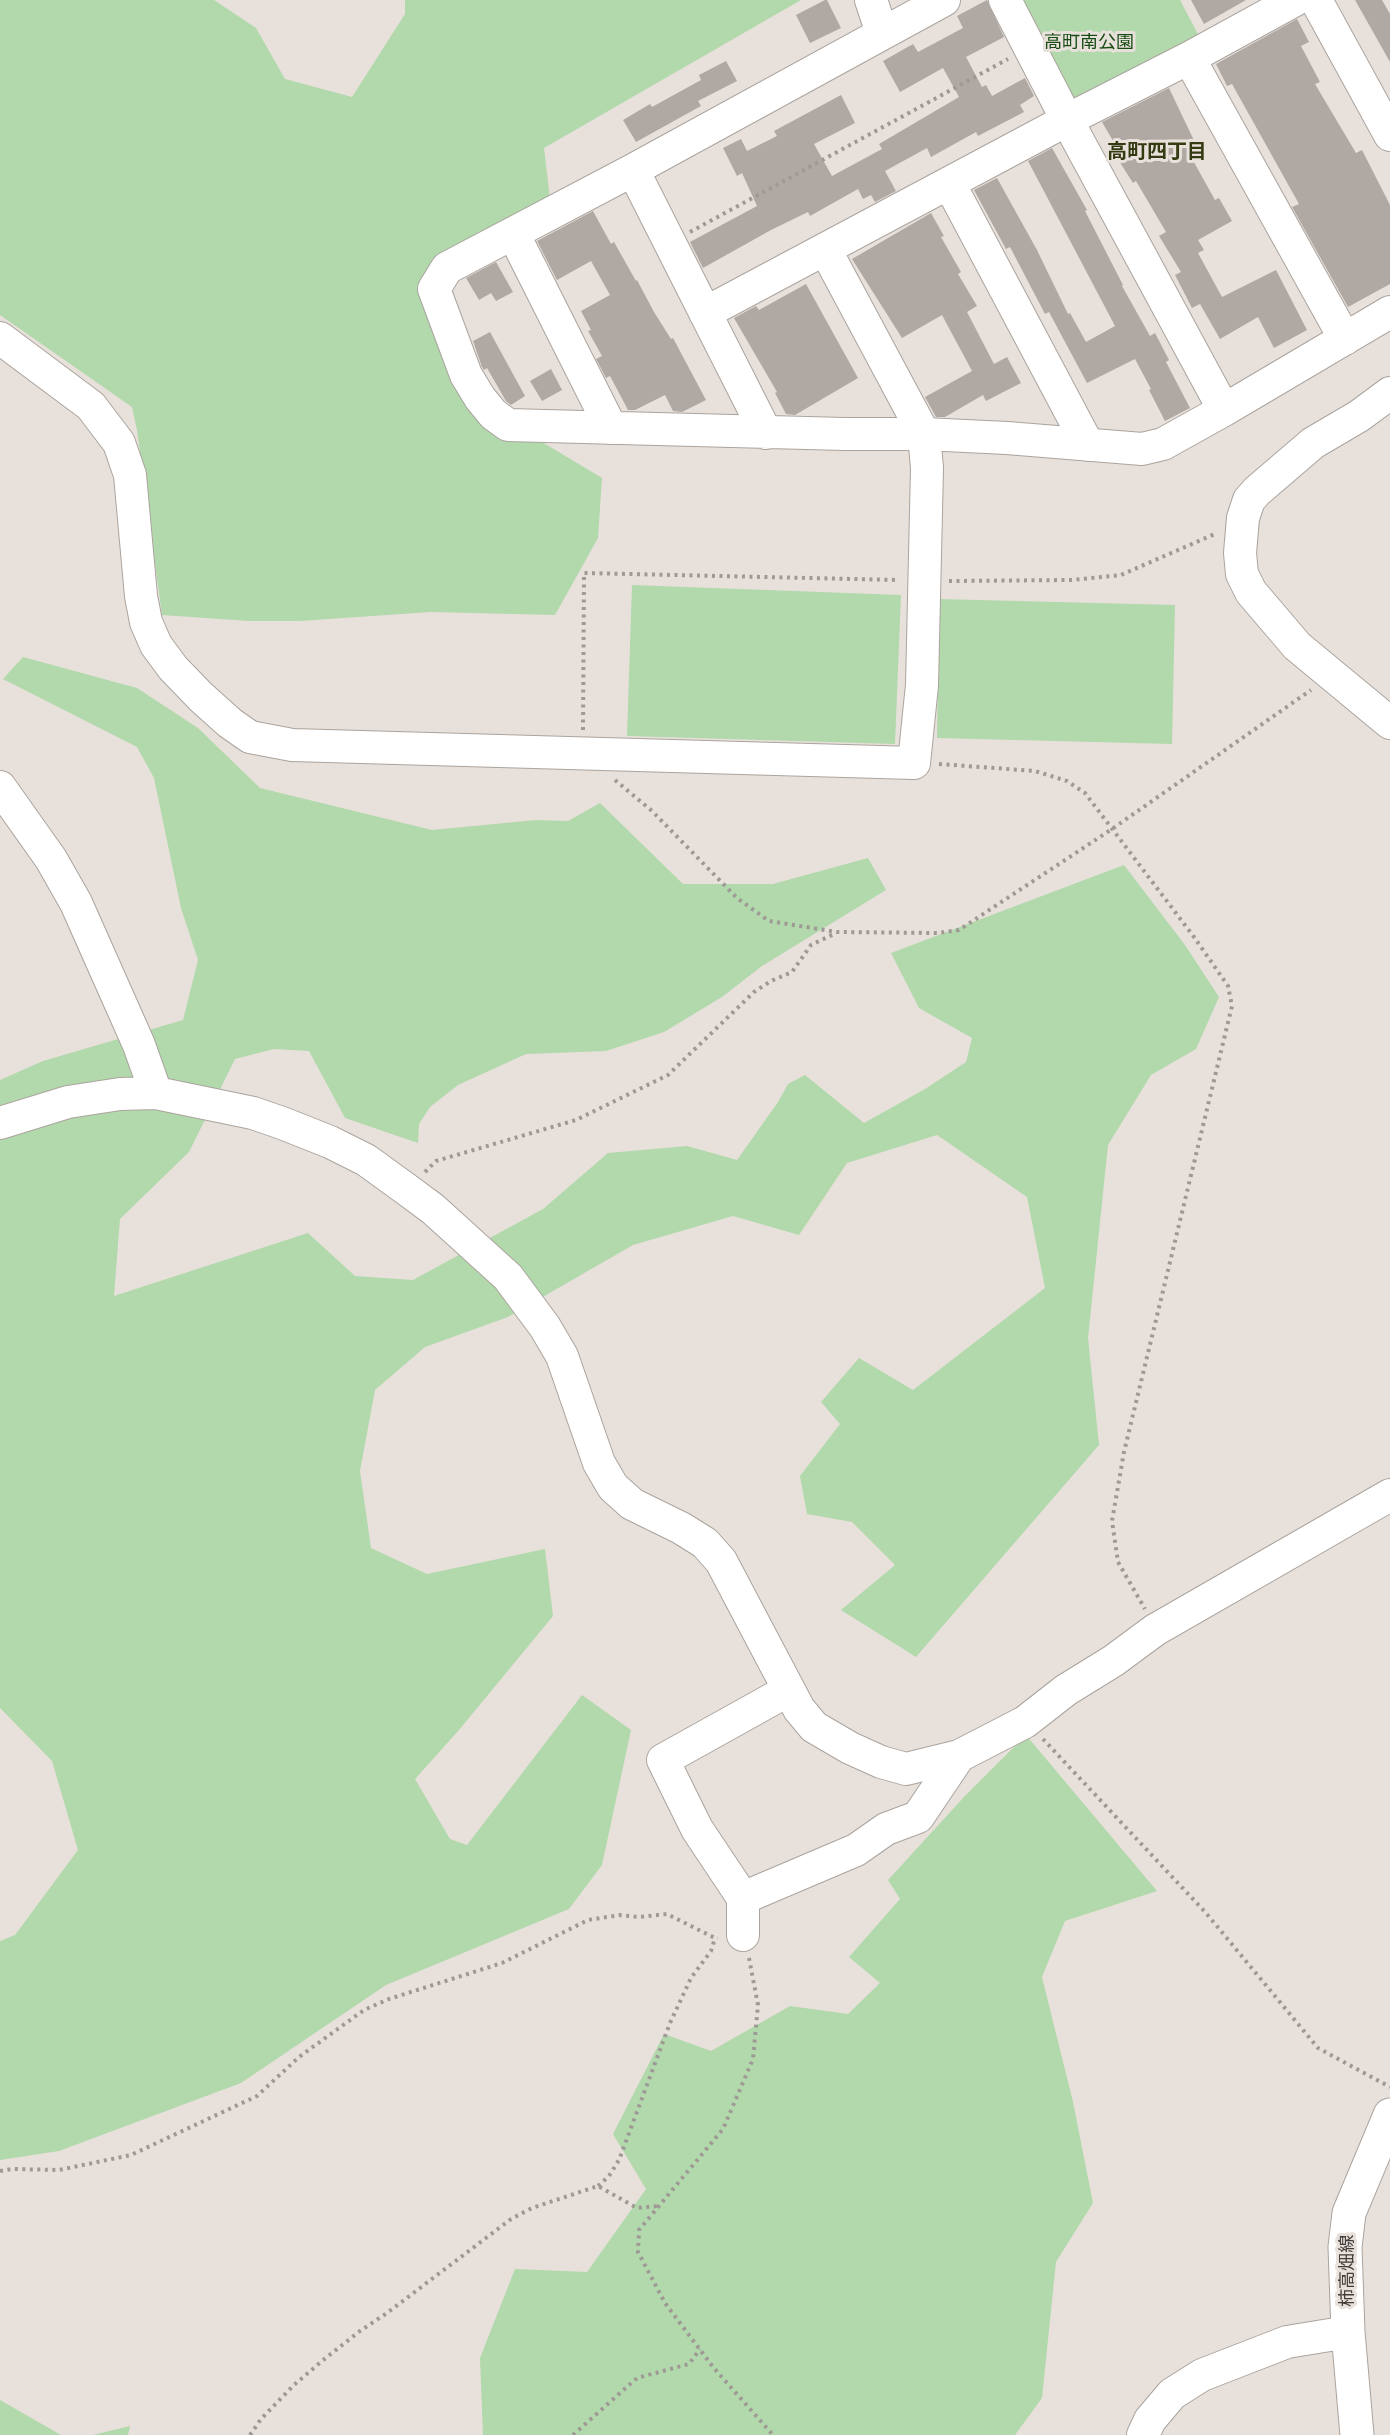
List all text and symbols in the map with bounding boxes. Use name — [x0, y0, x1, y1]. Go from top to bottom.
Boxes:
park label: 高町南公園 — [1044, 32, 1134, 54]
district label: 高町四丁目 — [1107, 140, 1207, 164]
street label: 柿高畑線 — [1337, 2235, 1359, 2307]

